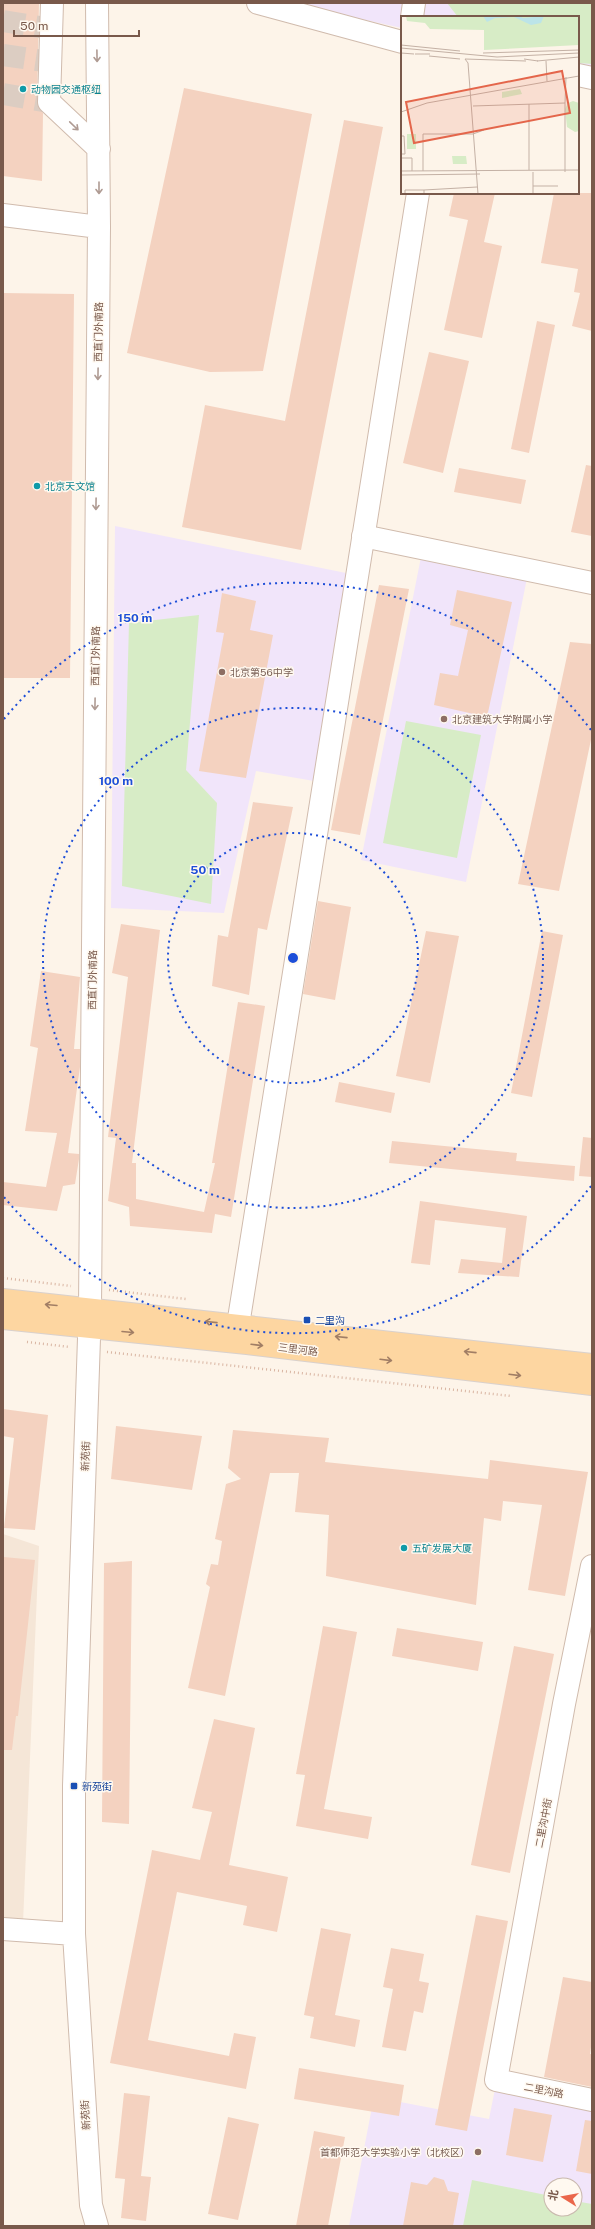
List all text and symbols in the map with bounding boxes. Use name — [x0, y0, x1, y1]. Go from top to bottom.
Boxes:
scale bar — [14, 12, 139, 38]
inset map — [401, 16, 579, 194]
text: 50 m — [20, 19, 48, 33]
one-way arrow — [93, 49, 101, 62]
place label: 动物园交通枢纽 — [31, 83, 101, 95]
marker: 动物园交通枢纽 — [18, 84, 28, 94]
one-way arrow — [69, 121, 79, 130]
one-way arrow — [95, 181, 103, 194]
street label: 西直门外南路 — [91, 302, 105, 362]
one-way arrow — [94, 367, 101, 380]
place label: 北京天文馆 — [45, 480, 95, 492]
marker: 北京天文馆 — [32, 481, 42, 491]
one-way arrow — [92, 497, 100, 510]
text: 150 m — [118, 611, 152, 625]
street label: 西直门外南路 — [88, 626, 102, 686]
place label: 北京第56中学 — [230, 666, 293, 678]
marker: 北京第56中学 — [217, 667, 227, 677]
one-way arrow — [91, 697, 98, 710]
place label: 北京建筑大学附属小学 — [452, 713, 552, 725]
marker: 北京建筑大学附属小学 — [439, 714, 449, 724]
text: 100 m — [99, 774, 133, 788]
text: 50 m — [190, 863, 220, 877]
street label: 西直门外南路 — [85, 950, 99, 1010]
centre of rings — [286, 951, 300, 965]
one-way arrow — [45, 1302, 58, 1309]
place label: 二里沟 — [315, 1314, 345, 1326]
marker: 二里沟 — [302, 1315, 312, 1325]
one-way arrow — [205, 1318, 218, 1326]
one-way arrow — [121, 1328, 134, 1336]
one-way arrow — [335, 1334, 348, 1341]
one-way arrow — [250, 1341, 263, 1348]
street label: 三里河路 — [277, 1341, 319, 1357]
one-way arrow — [464, 1348, 477, 1356]
one-way arrow — [379, 1356, 392, 1364]
one-way arrow — [508, 1371, 521, 1379]
street label: 新苑街 — [78, 1441, 92, 1471]
place label: 五矿发展大厦 — [412, 1542, 472, 1554]
marker: 五矿发展大厦 — [399, 1543, 409, 1553]
place label: 新苑街 — [82, 1780, 112, 1792]
marker: 新苑街 — [69, 1781, 79, 1791]
street label: 二里沟中街 — [532, 1797, 554, 1849]
street label: 二里沟路 — [523, 2080, 565, 2100]
street label: 新苑街 — [78, 2100, 92, 2130]
place label: 首都师范大学实验小学（北校区） — [320, 2146, 470, 2158]
marker: 首都师范大学实验小学（北校区） — [473, 2147, 483, 2157]
north arrow — [543, 2177, 583, 2217]
text: 北 — [546, 2189, 560, 2202]

